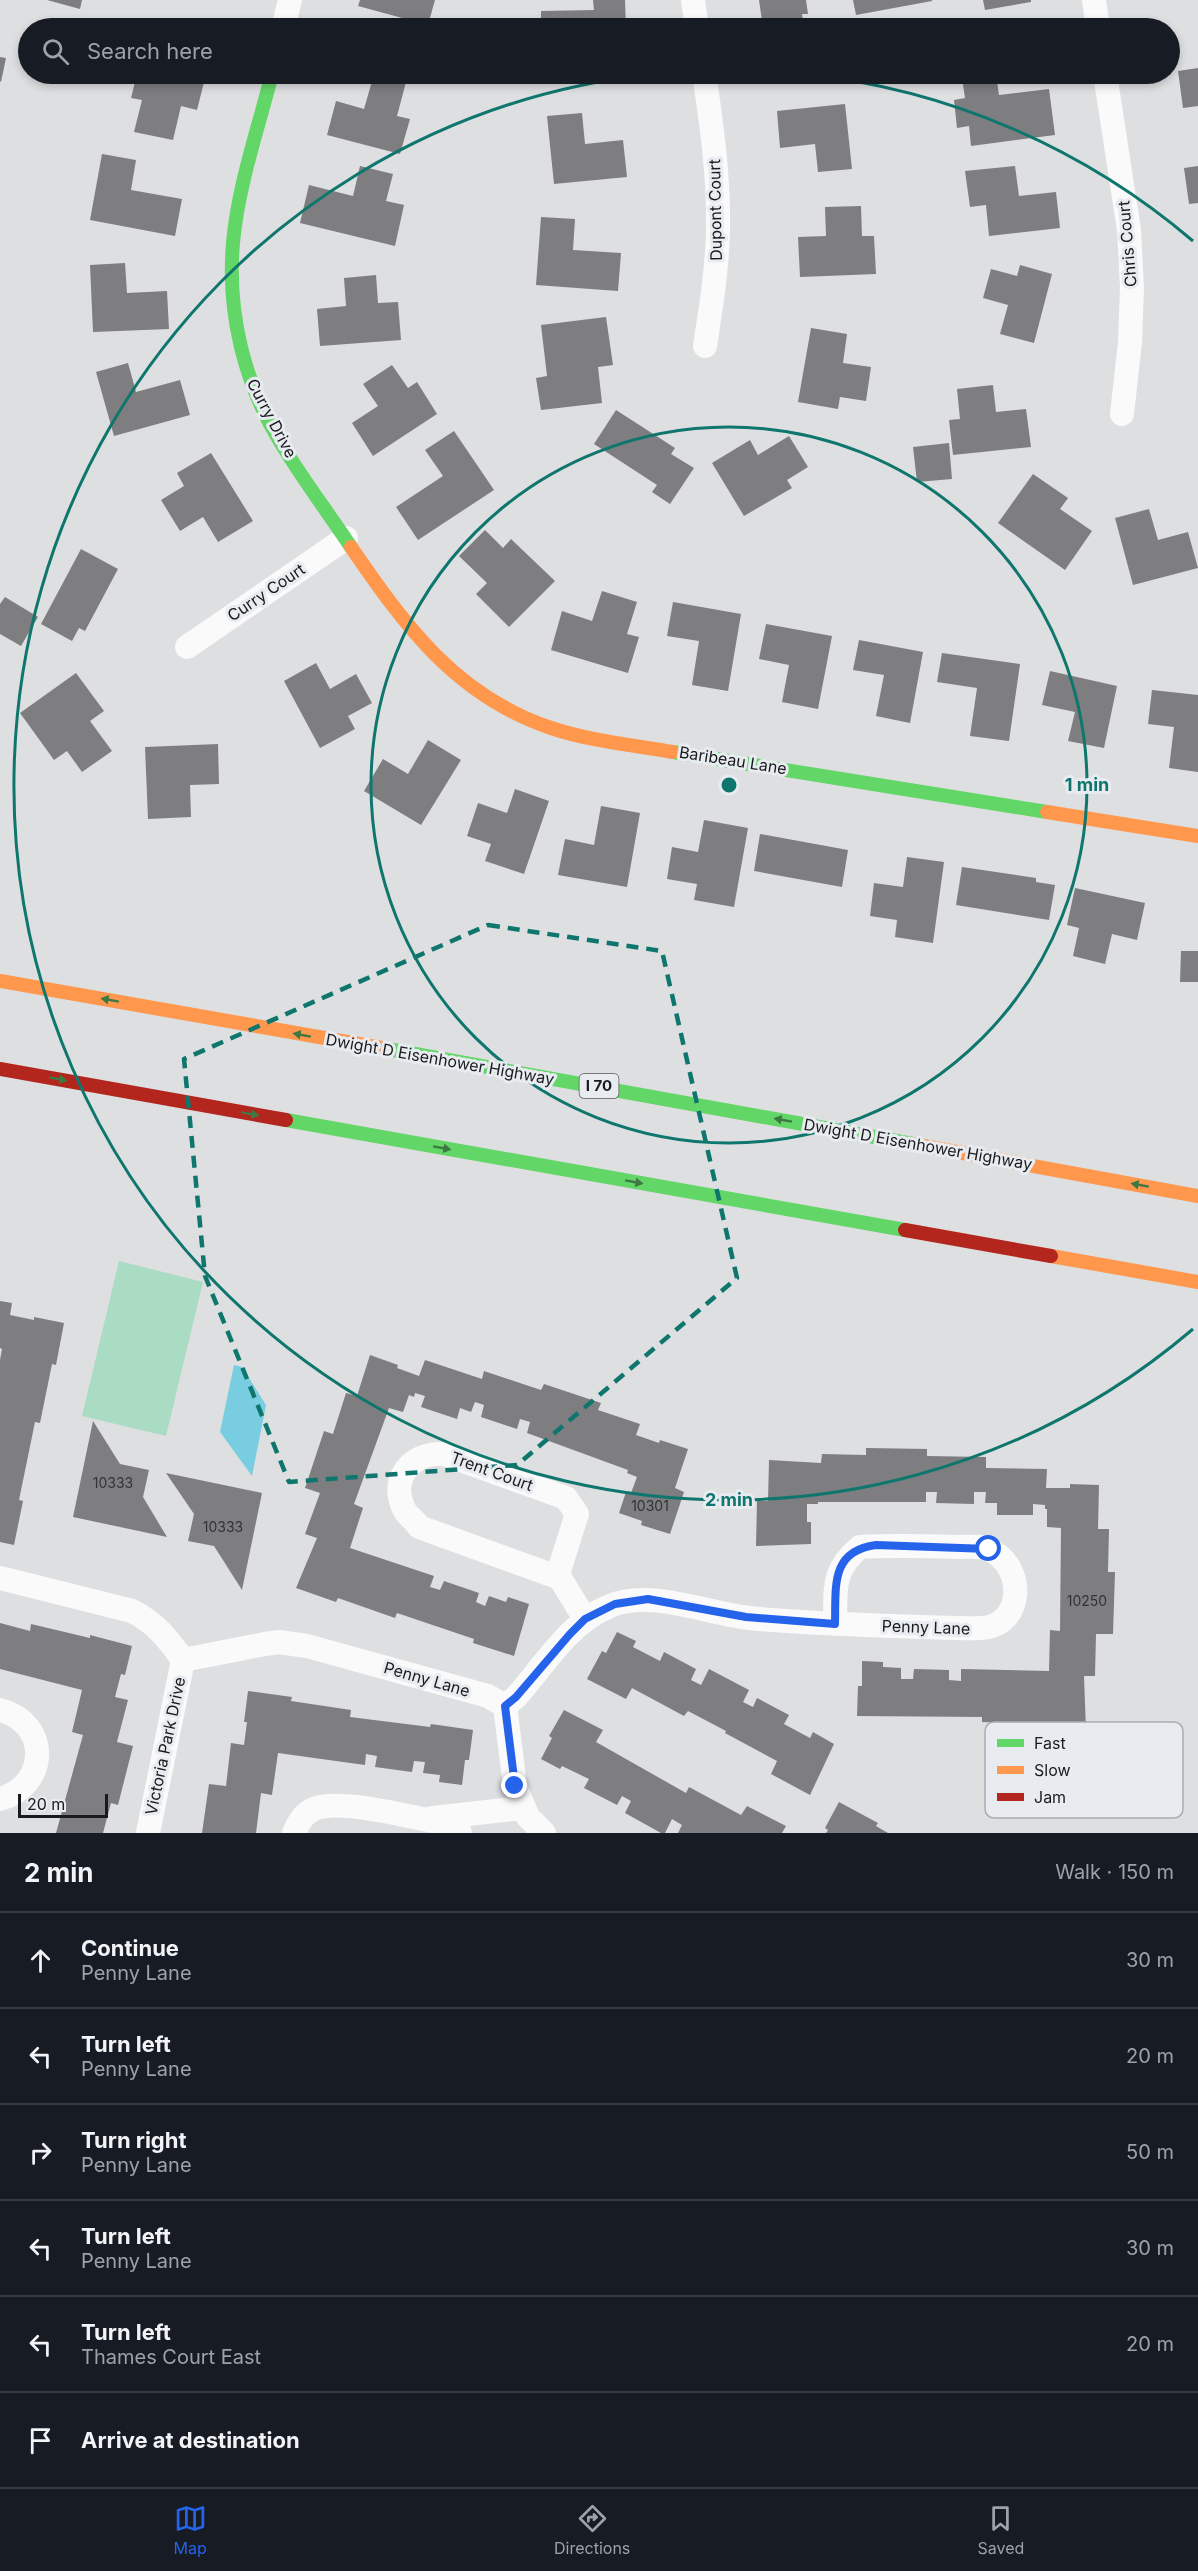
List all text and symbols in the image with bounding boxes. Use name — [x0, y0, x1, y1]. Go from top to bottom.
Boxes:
search box — [18, 18, 1180, 84]
icon: search — [39, 35, 72, 68]
text: Search here — [87, 38, 213, 64]
street label: Dupont Court — [704, 159, 726, 261]
street label: Chris Court — [1113, 200, 1141, 288]
street label: Curry Drive — [243, 375, 301, 461]
street label: Curry Court — [223, 559, 309, 625]
street label: Baribeau Lane — [678, 742, 788, 778]
text: 1 min — [1065, 774, 1109, 795]
centre of rings — [719, 775, 739, 795]
one-way arrow — [100, 996, 119, 1005]
street label: Dwight D Eisenhower Highway — [324, 1029, 556, 1089]
one-way arrow — [292, 1030, 311, 1039]
road number: I 70 — [580, 1074, 618, 1098]
one-way arrow — [48, 1075, 67, 1084]
one-way arrow — [240, 1109, 259, 1118]
street label: Dwight D Eisenhower Highway — [802, 1114, 1034, 1174]
one-way arrow — [774, 1115, 793, 1124]
one-way arrow — [432, 1144, 451, 1153]
one-way arrow — [624, 1178, 643, 1187]
one-way arrow — [1131, 1180, 1150, 1189]
street label: Trent Court — [448, 1447, 536, 1495]
house number: 10333 — [93, 1474, 133, 1491]
text: 2 min — [705, 1489, 753, 1510]
house number: 10301 — [631, 1497, 669, 1514]
house number: 10333 — [203, 1518, 243, 1535]
route start — [975, 1535, 1001, 1561]
house number: 10250 — [1067, 1592, 1107, 1609]
street label: Penny Lane — [881, 1615, 971, 1639]
street label: Penny Lane — [382, 1657, 472, 1701]
street label: Victoria Park Drive — [141, 1675, 189, 1817]
legend — [985, 1722, 1183, 1818]
text: Fast — [1034, 1733, 1066, 1753]
text: Slow — [1034, 1760, 1071, 1780]
route end — [501, 1772, 527, 1798]
text: Jam — [1034, 1787, 1066, 1807]
scale bar — [18, 1791, 108, 1818]
text: 20 m — [27, 1794, 65, 1814]
text: 2 min — [24, 1857, 94, 1888]
text: Walk · 150 m — [1055, 1860, 1174, 1884]
text: Continue — [81, 1935, 179, 1961]
icon: ahead — [24, 1944, 57, 1977]
text: 30 m — [1126, 1948, 1174, 1972]
text: Penny Lane — [81, 1961, 192, 1985]
text: Turn left — [81, 2031, 171, 2057]
icon: left — [24, 2040, 57, 2073]
text: 20 m — [1126, 2044, 1174, 2068]
text: Penny Lane — [81, 2057, 192, 2081]
text: Turn right — [81, 2127, 187, 2153]
icon: right — [24, 2136, 57, 2169]
text: 50 m — [1126, 2140, 1174, 2164]
text: Penny Lane — [81, 2153, 192, 2177]
text: Turn left — [81, 2223, 171, 2249]
icon: left — [24, 2232, 57, 2265]
text: 30 m — [1126, 2236, 1174, 2260]
text: Penny Lane — [81, 2249, 192, 2273]
text: Turn left — [81, 2319, 171, 2345]
icon: left — [24, 2328, 57, 2361]
text: 20 m — [1126, 2332, 1174, 2356]
text: Thames Court East — [81, 2345, 261, 2369]
icon: arrive — [24, 2424, 57, 2457]
text: Arrive at destination — [81, 2427, 300, 2453]
tab: Map — [174, 2502, 207, 2558]
tab: Directions — [554, 2502, 630, 2558]
tab: Saved — [978, 2502, 1024, 2558]

